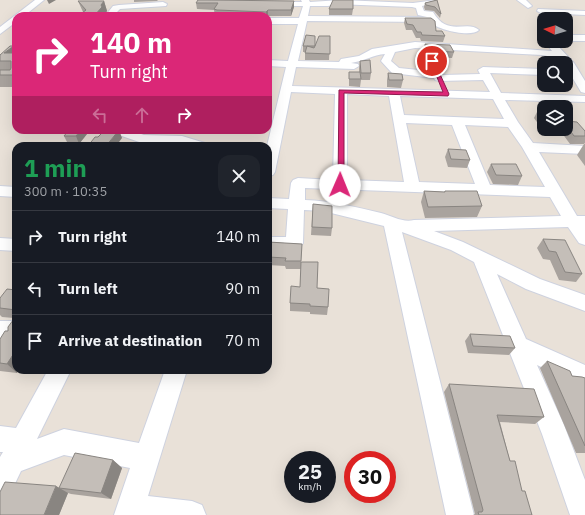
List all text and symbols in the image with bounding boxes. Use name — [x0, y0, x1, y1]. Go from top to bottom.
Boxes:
north arrow — [537, 12, 573, 48]
map controls — [537, 12, 573, 136]
text: 140 m — [90, 24, 172, 61]
icon: right — [24, 28, 76, 80]
pin — [415, 44, 449, 78]
icon: arrive — [421, 50, 443, 72]
button: search — [537, 56, 573, 92]
text: Turn right — [90, 60, 168, 83]
button: layers — [537, 100, 573, 136]
icon: left — [89, 104, 111, 126]
icon: ahead — [131, 104, 153, 126]
icon: right — [173, 104, 195, 126]
text: 1 min — [24, 152, 87, 184]
button: close — [218, 155, 260, 197]
position arrow — [319, 164, 361, 206]
text: 300 m · 10:35 — [24, 183, 107, 200]
icon: right — [24, 226, 46, 248]
text: Turn right — [58, 227, 127, 246]
text: 140 m — [216, 227, 260, 246]
icon: left — [24, 278, 46, 300]
text: Turn left — [58, 279, 118, 298]
text: 90 m — [225, 279, 260, 298]
icon: arrive — [24, 330, 46, 352]
text: Arrive at destination — [58, 331, 202, 350]
text: 70 m — [225, 331, 260, 350]
speed limit sign: 30 — [344, 451, 396, 503]
text: 25 — [298, 458, 322, 485]
text: km/h — [298, 480, 322, 493]

